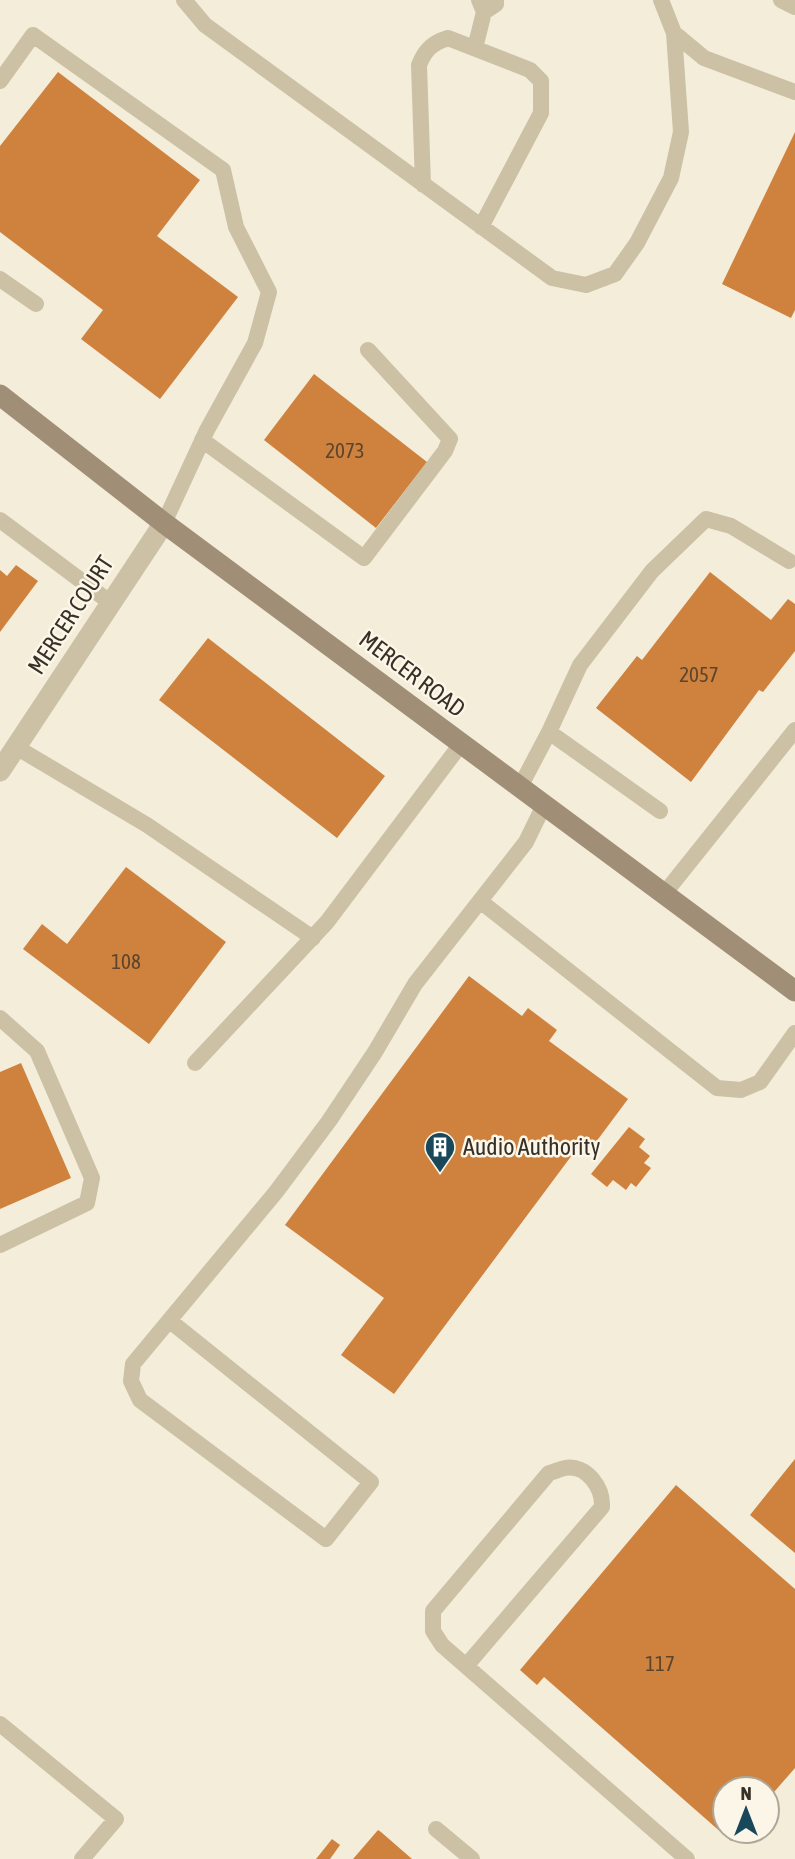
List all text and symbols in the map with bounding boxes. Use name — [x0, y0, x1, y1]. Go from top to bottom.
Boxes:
house number: 2073 — [325, 438, 365, 462]
street label: MERCER COURT — [22, 550, 119, 679]
street label: MERCER ROAD — [354, 625, 470, 722]
house number: 2057 — [679, 662, 719, 686]
house number: 108 — [111, 949, 141, 973]
building icon: Audio Authority — [423, 1130, 457, 1174]
place label: Audio Authority — [463, 1133, 601, 1160]
house number: 117 — [645, 1651, 675, 1675]
north arrow — [711, 1775, 781, 1845]
text: N — [740, 1782, 752, 1804]

